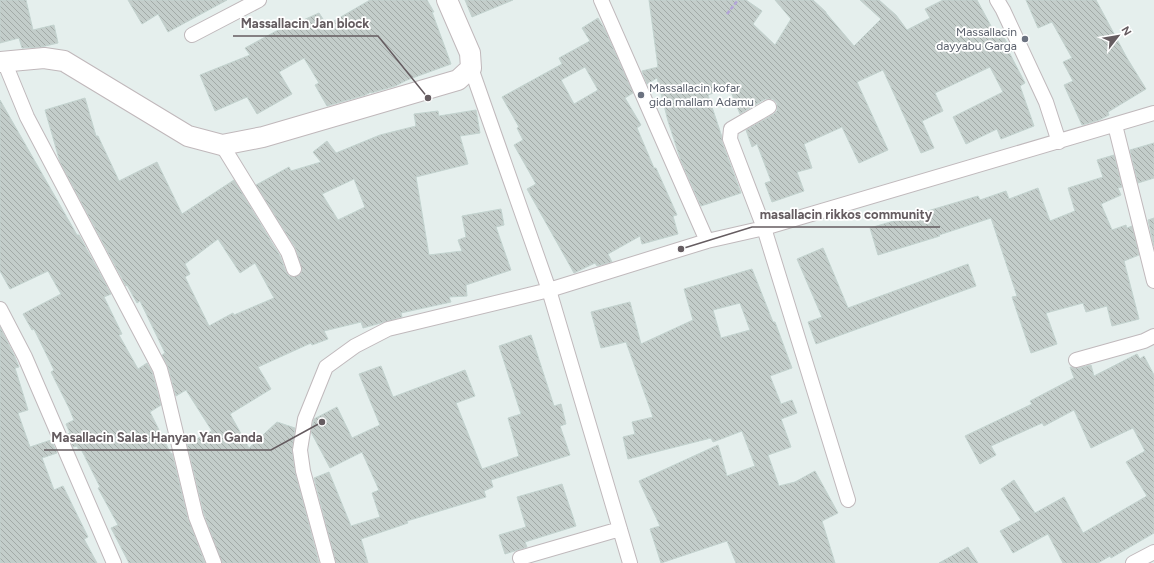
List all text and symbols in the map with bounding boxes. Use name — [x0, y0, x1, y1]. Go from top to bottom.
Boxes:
callout: Massallacin Jan block — [233, 11, 378, 36]
text: Massallacin Jan block — [241, 16, 369, 31]
north arrow — [1098, 16, 1138, 56]
text: N — [1118, 24, 1134, 38]
place label: Massallacin dayyabu Garga — [936, 25, 1017, 53]
marker: Massallacin dayyabu Garga — [1020, 34, 1030, 44]
place label: Massallacin kofar gida mallam Adamu — [649, 81, 754, 109]
marker: Massallacin kofar gida mallam Adamu — [636, 90, 646, 100]
callout: masallacin rikkos community — [752, 202, 940, 227]
text: masallacin rikkos community — [760, 207, 933, 222]
callout: Masallacin Salas Hanyan Yan Ganda — [44, 425, 271, 450]
text: Masallacin Salas Hanyan Yan Ganda — [51, 430, 263, 445]

